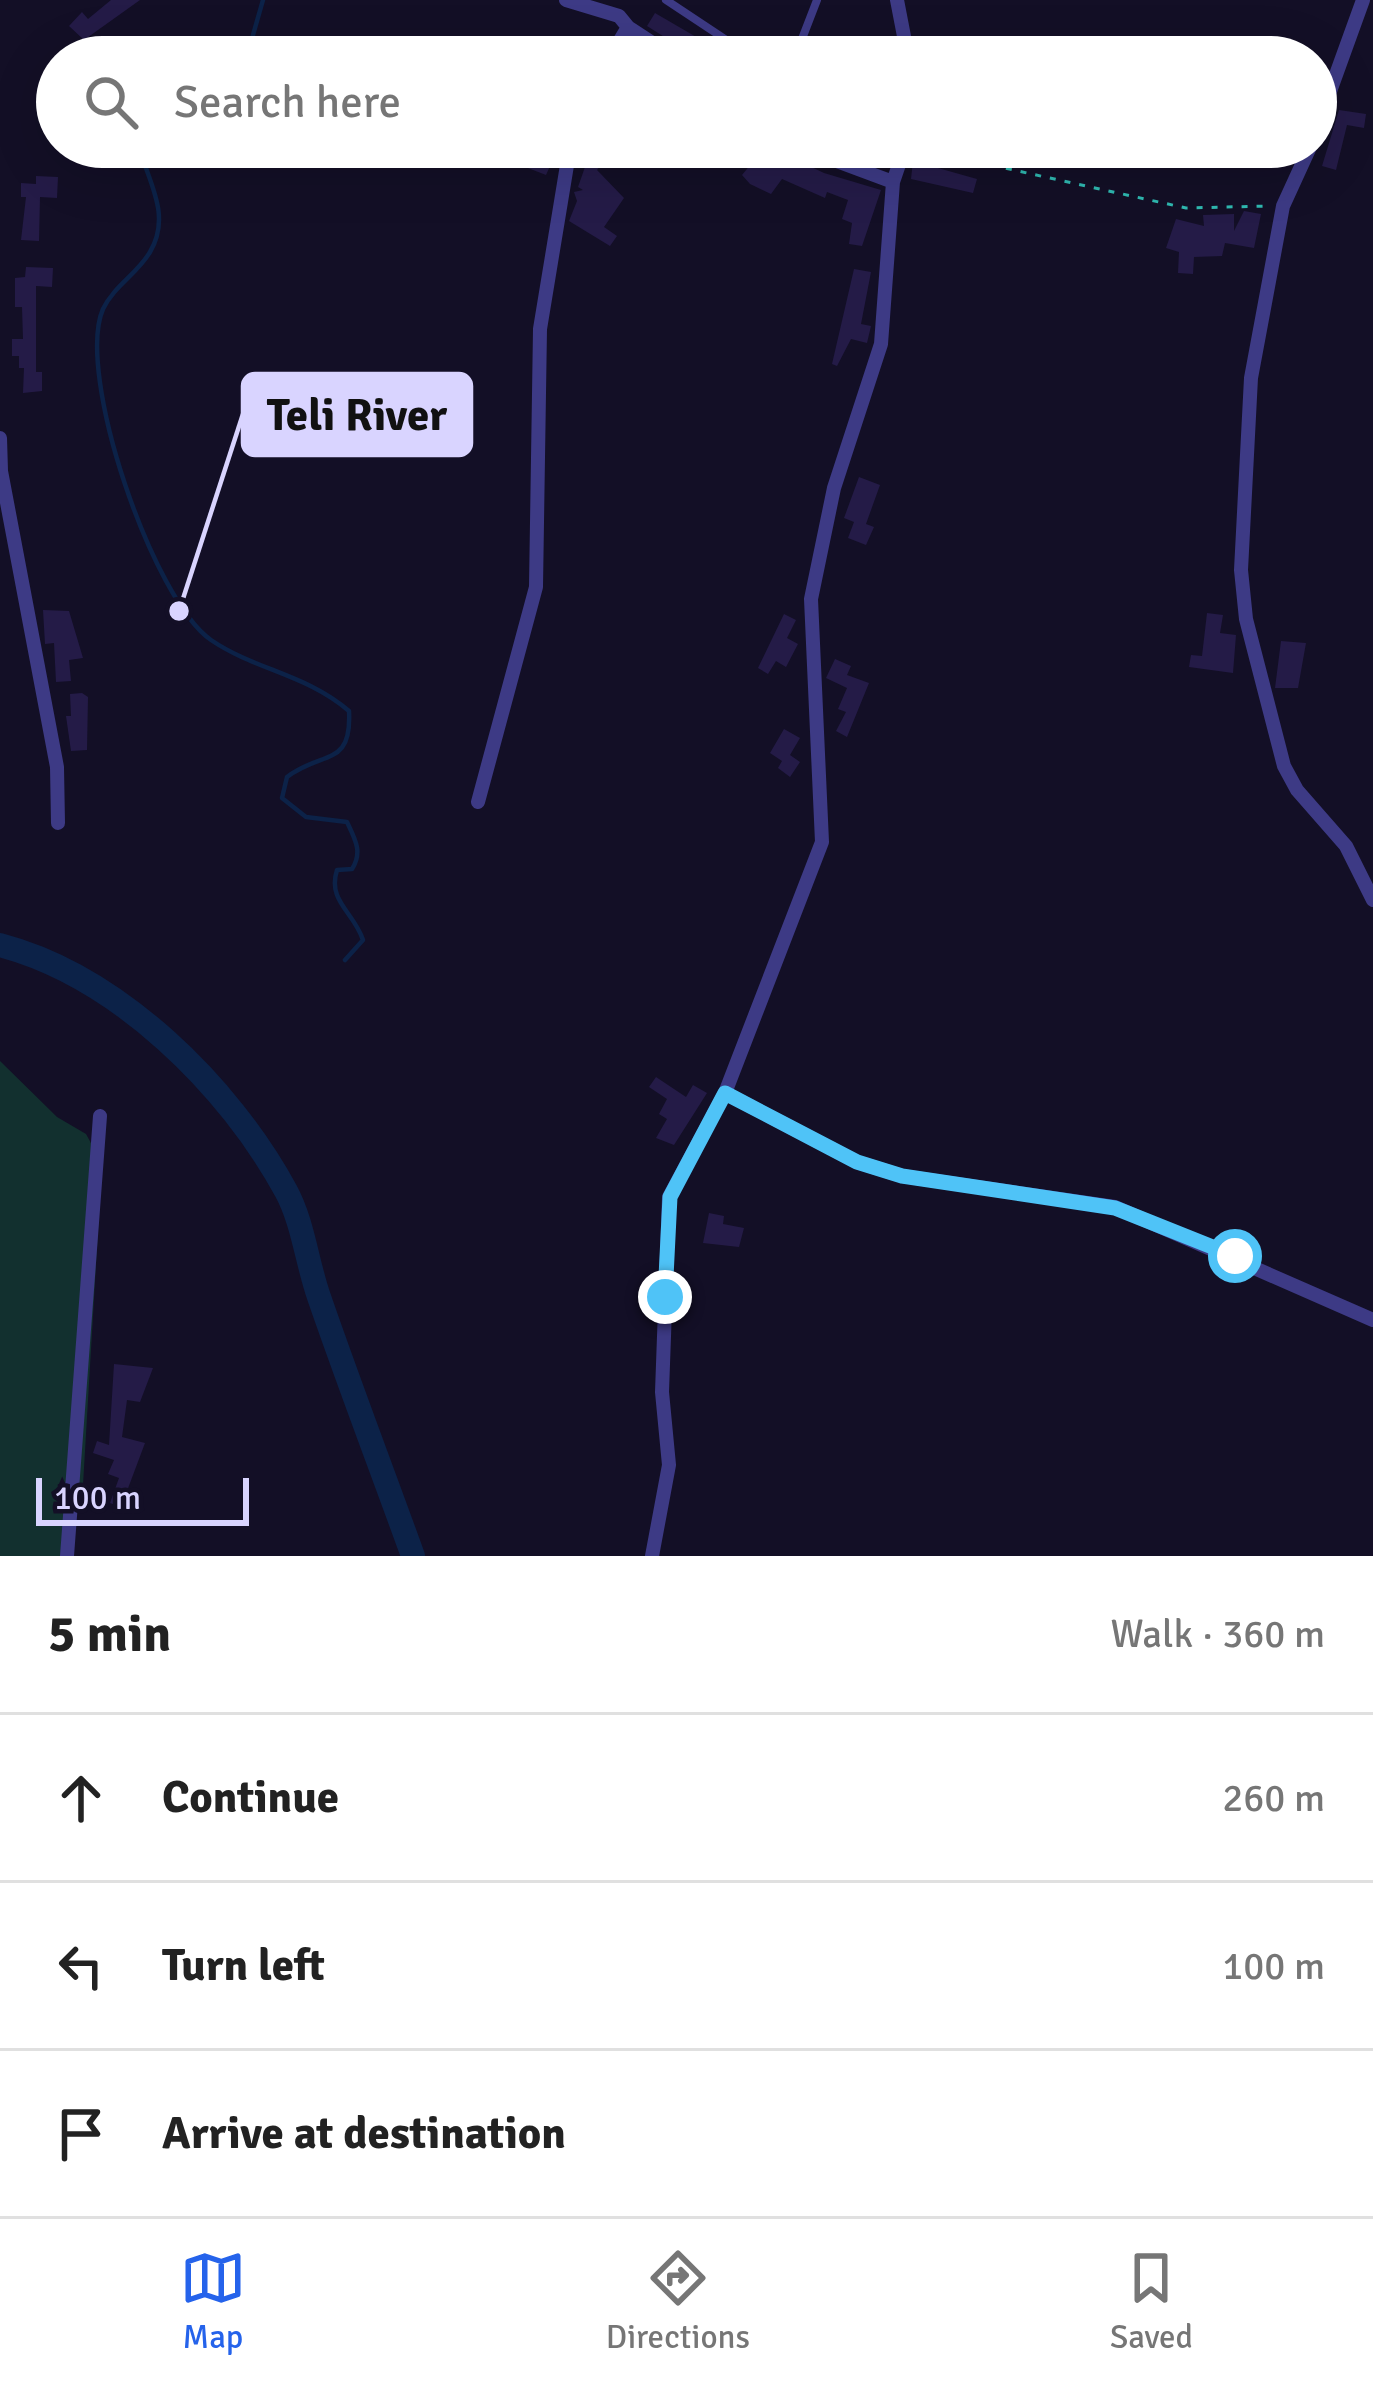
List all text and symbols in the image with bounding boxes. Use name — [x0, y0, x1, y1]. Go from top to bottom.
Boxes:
search box — [36, 36, 1337, 168]
icon: search — [78, 69, 144, 135]
text: Search here — [174, 75, 401, 130]
callout: Teli River — [243, 374, 471, 455]
text: Teli River — [267, 388, 447, 443]
route start — [1208, 1229, 1262, 1283]
route end — [638, 1270, 692, 1324]
scale bar — [36, 1472, 249, 1525]
text: 100 m — [54, 1478, 141, 1519]
text: 5 min — [48, 1603, 171, 1666]
text: Walk · 360 m — [1111, 1610, 1325, 1658]
icon: ahead — [48, 1765, 114, 1831]
text: Continue — [162, 1770, 339, 1825]
text: 260 m — [1222, 1774, 1325, 1822]
icon: left — [48, 1933, 114, 1999]
text: Turn left — [162, 1938, 325, 1993]
text: 100 m — [1222, 1942, 1325, 1990]
icon: arrive — [48, 2101, 114, 2167]
text: Arrive at destination — [162, 2106, 566, 2161]
tab: Map — [180, 2245, 246, 2358]
tab: Directions — [606, 2245, 750, 2358]
tab: Saved — [1110, 2245, 1193, 2358]

